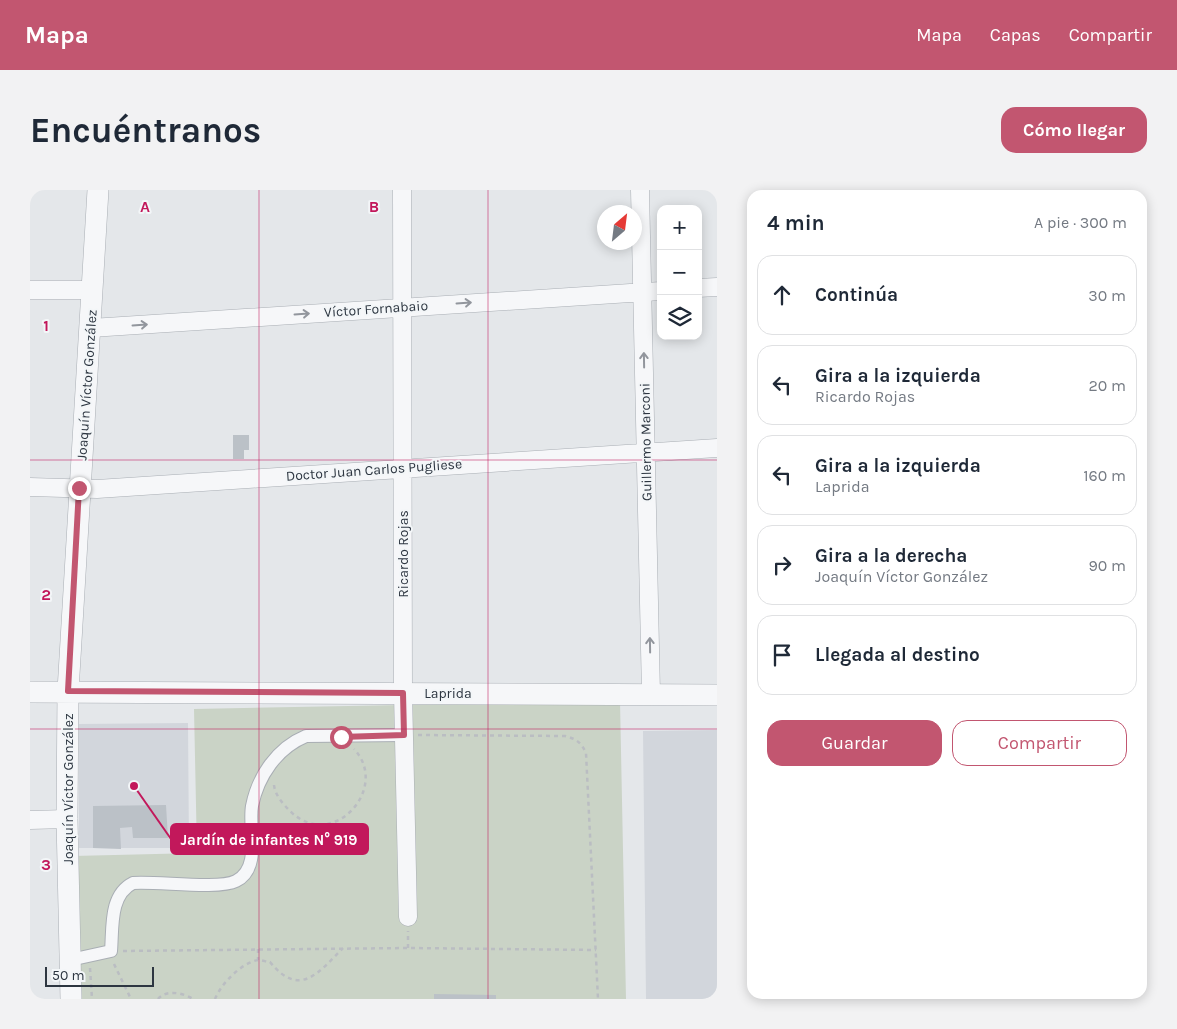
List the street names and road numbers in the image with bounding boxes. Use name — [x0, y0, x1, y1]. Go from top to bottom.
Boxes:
street label: Víctor Fornabaio — [323, 297, 429, 321]
street label: Joaquín Víctor González — [73, 309, 101, 461]
street label: Guillermo Marconi — [636, 383, 656, 501]
street label: Doctor Juan Carlos Pugliese — [285, 455, 463, 485]
street label: Ricardo Rojas — [395, 510, 412, 598]
street label: Laprida — [424, 685, 472, 702]
street label: Joaquín Víctor González — [60, 713, 77, 865]

